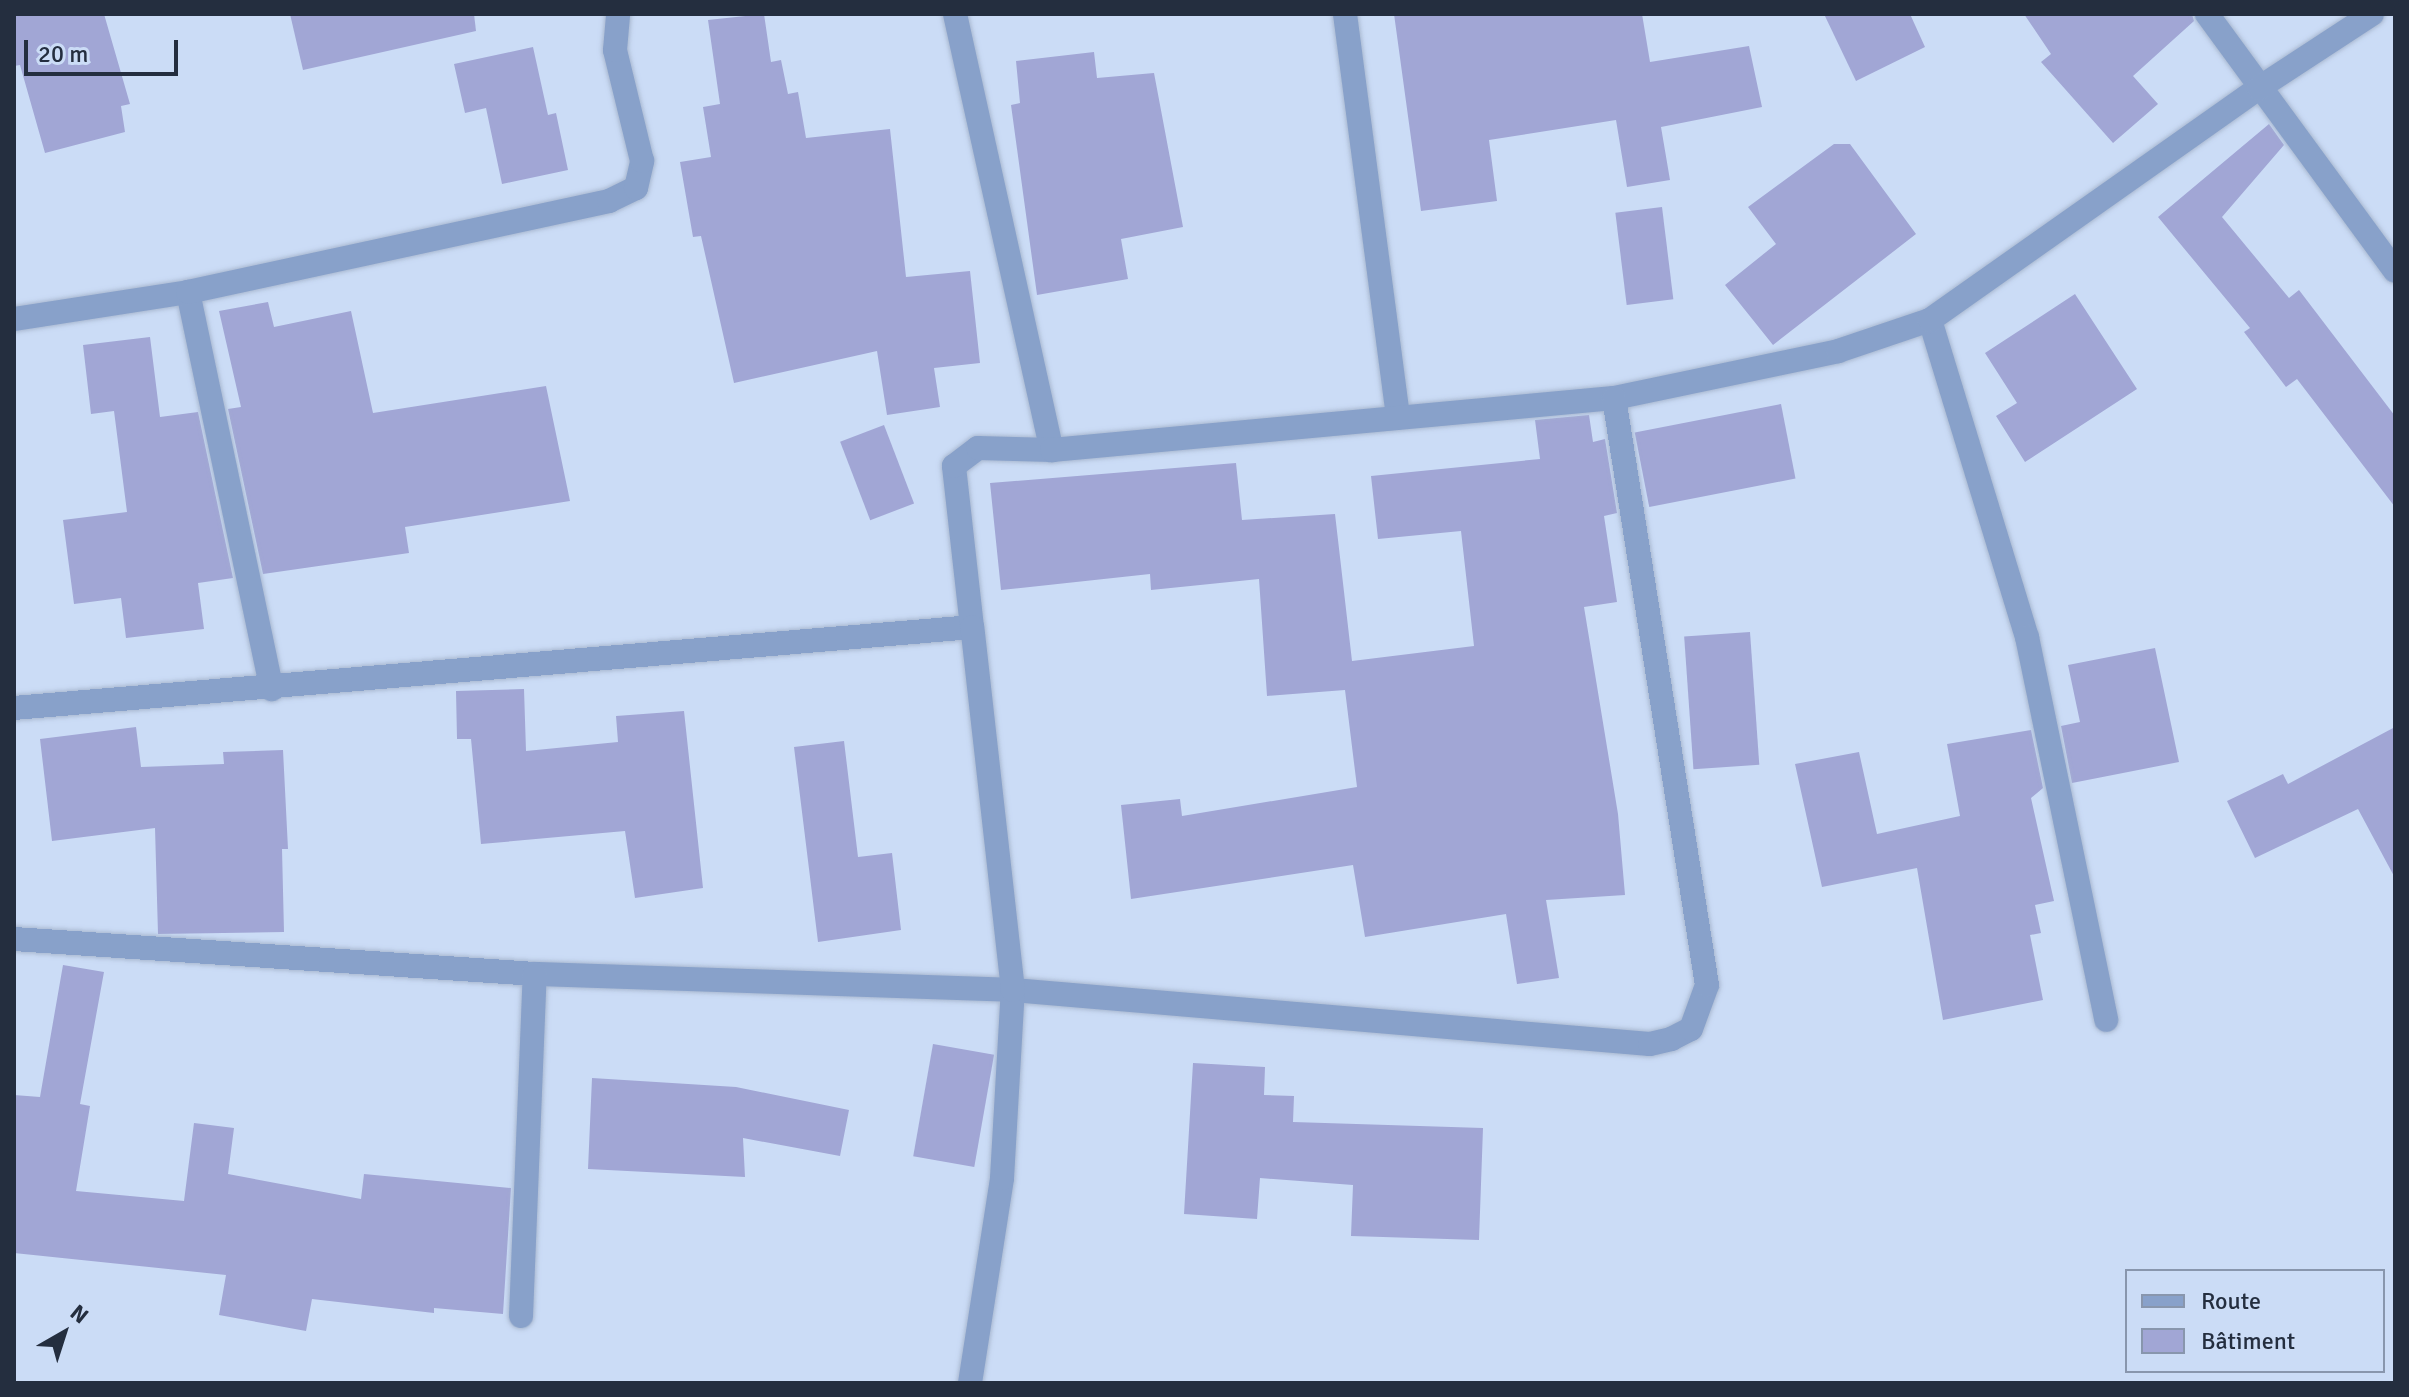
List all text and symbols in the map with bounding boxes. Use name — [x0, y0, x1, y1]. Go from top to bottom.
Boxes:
scale bar — [28, 24, 182, 74]
text: 20 m — [38, 39, 88, 69]
legend — [2125, 1269, 2385, 1373]
text: Route — [2201, 1286, 2261, 1316]
north arrow — [24, 1293, 104, 1373]
text: N — [65, 1299, 94, 1329]
text: Bâtiment — [2201, 1326, 2295, 1356]

